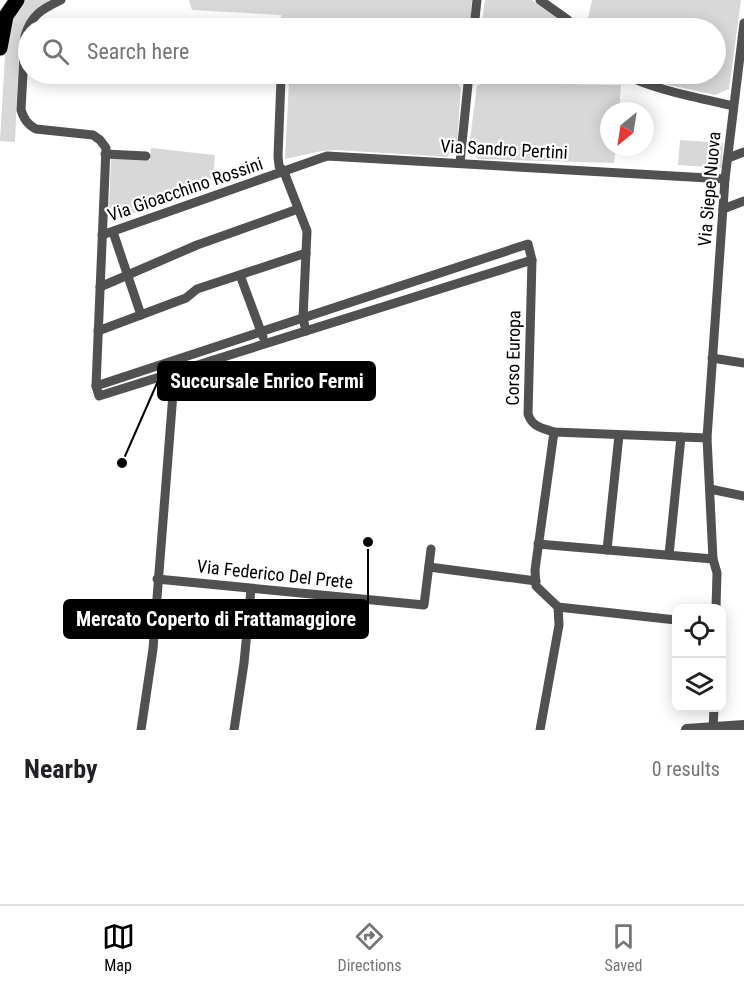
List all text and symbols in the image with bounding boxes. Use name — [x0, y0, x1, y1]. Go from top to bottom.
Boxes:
search box — [18, 18, 726, 84]
icon: search — [39, 35, 72, 68]
text: Search here — [87, 39, 189, 64]
north arrow — [600, 102, 654, 156]
street label: Via Siepe Nuova — [694, 131, 724, 247]
street label: Via Sandro Pertini — [440, 135, 568, 163]
street label: Via Gioacchino Rossini — [105, 153, 265, 225]
street label: Corso Europa — [502, 310, 524, 406]
callout: Succursale Enrico Fermi — [158, 362, 375, 400]
text: Succursale Enrico Fermi — [170, 369, 364, 393]
street label: Via Federico Del Prete — [196, 555, 354, 593]
callout: Mercato Coperto di Frattamaggiore — [64, 600, 368, 638]
map controls — [672, 604, 726, 712]
button: locate — [672, 604, 726, 658]
text: Mercato Coperto di Frattamaggiore — [76, 607, 356, 631]
button: layers — [672, 658, 726, 712]
text: Nearby — [24, 754, 98, 784]
text: 0 results — [652, 757, 720, 781]
tab: Map — [102, 920, 135, 975]
tab: Directions — [338, 920, 401, 975]
tab: Saved — [604, 920, 642, 975]

